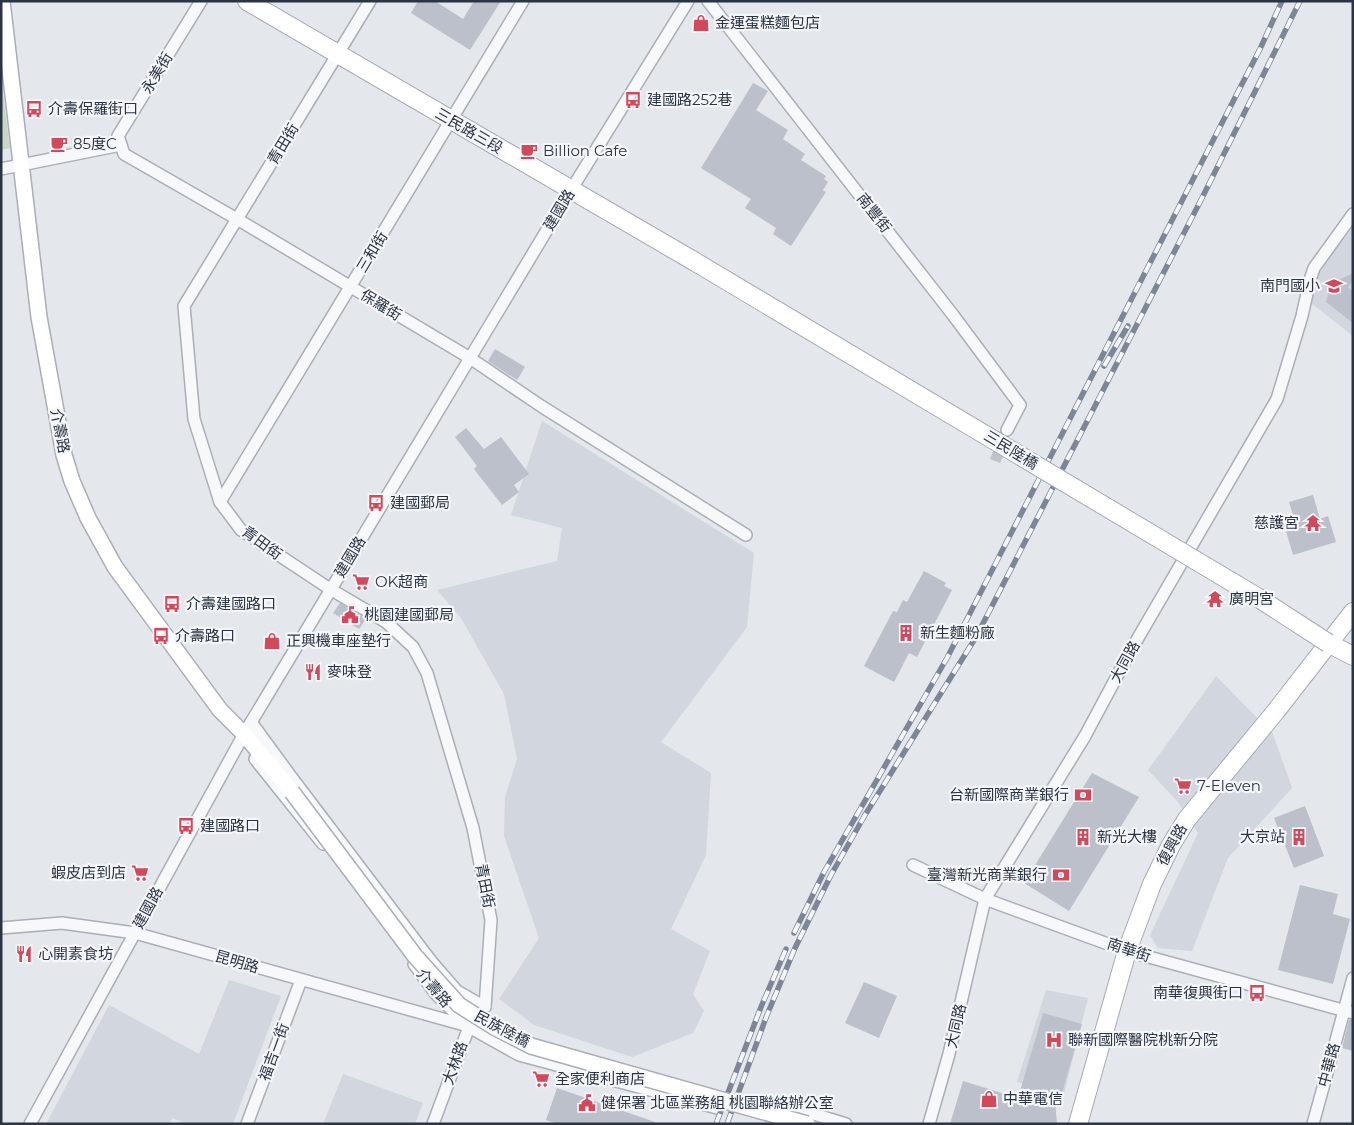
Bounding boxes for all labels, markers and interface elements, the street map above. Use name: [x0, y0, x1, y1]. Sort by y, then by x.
shop icon: 金運蛋糕麵包店: [691, 13, 711, 33]
place label: 金運蛋糕麵包店: [715, 13, 820, 32]
street label: 永美街: [137, 49, 176, 97]
bus stop icon: 建國路252巷: [623, 90, 643, 110]
place label: 建國路252巷: [647, 90, 732, 109]
bus stop icon: 介壽保羅街口: [24, 99, 44, 119]
place label: 介壽保羅街口: [48, 99, 138, 118]
street label: 三民路三段: [432, 104, 506, 158]
street label: 青田街: [263, 120, 302, 168]
cafe icon: 85度C: [49, 134, 69, 154]
place label: 85度C: [73, 134, 117, 153]
cafe icon: Billion Cafe: [519, 141, 539, 161]
place label: Billion Cafe: [543, 141, 627, 160]
street label: 建國路: [539, 186, 578, 234]
street label: 南豐街: [853, 189, 896, 236]
street label: 三和街: [352, 228, 391, 276]
place label: 南門國小: [1260, 276, 1320, 295]
school or university icon: 南門國小: [1324, 276, 1344, 296]
street label: 保羅街: [357, 285, 405, 324]
street label: 介壽路: [47, 407, 74, 455]
street label: 三民陸橋: [981, 426, 1042, 473]
bus stop icon: 建國郵局: [366, 493, 386, 513]
place label: 建國郵局: [390, 493, 450, 512]
place label: 慈護宮: [1254, 513, 1299, 532]
temple icon: 慈護宮: [1303, 513, 1323, 533]
street label: 青田街: [239, 522, 286, 564]
street label: 建國路: [330, 533, 369, 581]
supermarket icon: OK超商: [351, 572, 371, 592]
place label: OK超商: [375, 572, 428, 591]
temple icon: 廣明宮: [1205, 589, 1225, 609]
place label: 廣明宮: [1229, 589, 1274, 608]
bus stop icon: 介壽建國路口: [162, 594, 182, 614]
place label: 介壽建國路口: [186, 594, 276, 613]
public building icon: 桃園建國郵局: [340, 605, 360, 625]
place label: 桃園建國郵局: [364, 605, 454, 624]
building icon: 新生麵粉廠: [896, 623, 916, 643]
place label: 新生麵粉廠: [920, 623, 995, 642]
bus stop icon: 介壽路口: [151, 626, 171, 646]
place label: 介壽路口: [175, 626, 235, 645]
shop icon: 正興機車座墊行: [262, 631, 282, 651]
place label: 正興機車座墊行: [286, 631, 391, 650]
street label: 大同路: [1105, 637, 1144, 686]
restaurant icon: 麥味登: [303, 662, 323, 682]
place label: 麥味登: [327, 662, 372, 681]
supermarket icon: 7-Eleven: [1173, 776, 1193, 796]
place label: 7-Eleven: [1197, 776, 1261, 795]
place label: 台新國際商業銀行: [949, 785, 1069, 804]
bank icon: 台新國際商業銀行: [1073, 785, 1093, 805]
bus stop icon: 建國路口: [176, 816, 196, 836]
place label: 建國路口: [200, 816, 260, 835]
street label: 復興路: [1152, 820, 1191, 869]
building icon: 新光大樓: [1073, 827, 1093, 847]
place label: 新光大樓: [1097, 827, 1157, 846]
place label: 大京站: [1240, 827, 1285, 846]
building icon: 大京站: [1289, 827, 1309, 847]
street label: 青田街: [472, 862, 499, 910]
place label: 蝦皮店到店: [51, 863, 126, 882]
supermarket icon: 蝦皮店到店: [130, 863, 150, 883]
place label: 臺灣新光商業銀行: [927, 865, 1047, 884]
bank icon: 臺灣新光商業銀行: [1051, 865, 1071, 885]
street label: 建國路: [128, 883, 167, 932]
street label: 南華街: [1105, 934, 1153, 966]
restaurant icon: 心開素食坊: [14, 944, 34, 964]
place label: 心開素食坊: [38, 944, 113, 963]
street label: 昆明路: [213, 946, 261, 977]
street label: 介壽路: [413, 964, 456, 1011]
place label: 南華復興街口: [1153, 983, 1243, 1002]
bus stop icon: 南華復興街口: [1247, 983, 1267, 1003]
street label: 大同路: [941, 1002, 970, 1050]
street label: 民族陸橋: [471, 1006, 533, 1051]
street label: 福吉一街: [254, 1020, 293, 1083]
hospital icon: 聯新國際醫院桃新分院: [1044, 1030, 1064, 1050]
place label: 聯新國際醫院桃新分院: [1068, 1030, 1218, 1049]
street label: 大林路: [438, 1038, 471, 1087]
street label: 中華路: [1314, 1041, 1344, 1089]
supermarket icon: 全家便利商店: [531, 1069, 551, 1089]
place label: 全家便利商店: [555, 1069, 645, 1088]
shop icon: 中華電信: [979, 1089, 999, 1109]
place label: 中華電信: [1003, 1089, 1063, 1108]
public building icon: 健保署 北區業務組 桃園聯絡辦公室: [577, 1093, 597, 1113]
place label: 健保署 北區業務組 桃園聯絡辦公室: [601, 1093, 834, 1112]

